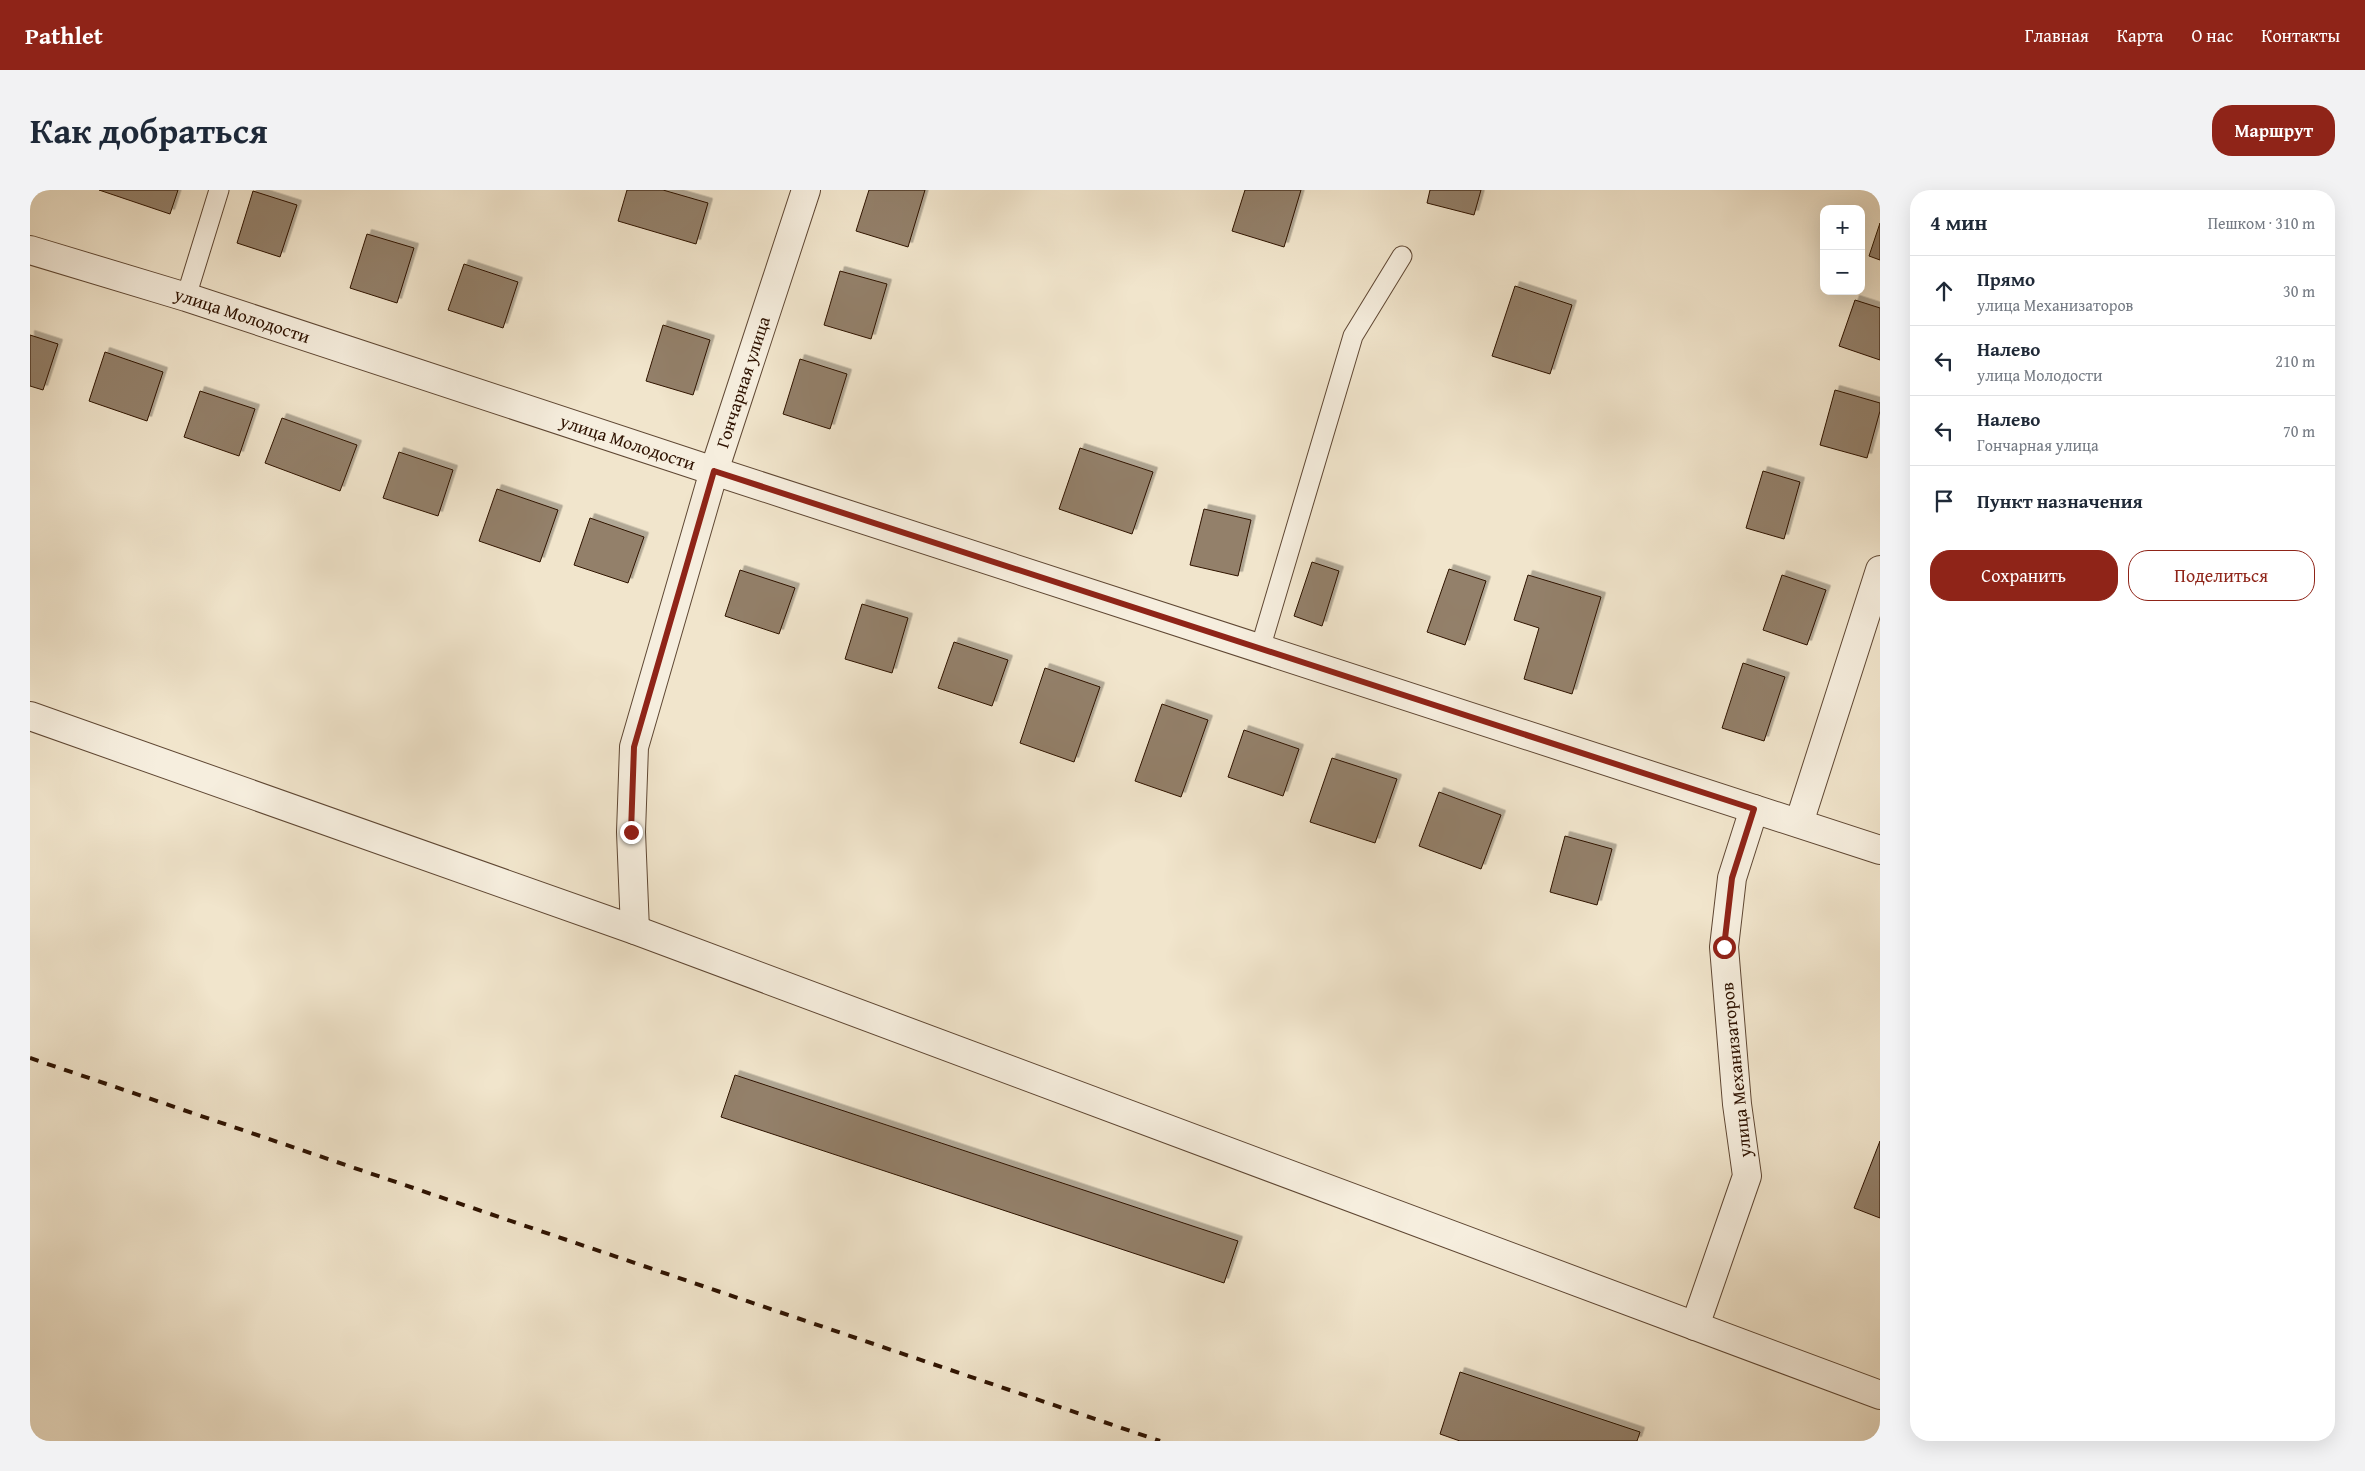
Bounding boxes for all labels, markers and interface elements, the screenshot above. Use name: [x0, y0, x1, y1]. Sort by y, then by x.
text: Pathlet: [25, 18, 103, 53]
text: Главная: [2025, 22, 2089, 49]
text: Карта: [2117, 22, 2163, 49]
text: О нас: [2191, 22, 2233, 49]
text: Контакты: [2261, 22, 2340, 49]
text: Как добраться: [30, 105, 268, 156]
button: Маршрут: [2212, 105, 2335, 156]
map controls: [1820, 205, 1865, 295]
button: +: [1820, 205, 1865, 250]
text: 4 мин: [1930, 207, 1987, 238]
text: Пешком · 310 m: [2208, 211, 2315, 235]
button: −: [1820, 250, 1865, 295]
text: Прямо: [1977, 265, 2035, 293]
icon: ahead: [1930, 277, 1958, 305]
text: 30 m: [2283, 279, 2315, 303]
street label: улица Молодости: [170, 280, 314, 350]
text: улица Механизаторов: [1977, 293, 2133, 317]
street label: Гончарная улица: [708, 312, 777, 451]
text: Налево: [1977, 335, 2040, 363]
icon: left: [1930, 347, 1958, 375]
text: 210 m: [2275, 349, 2315, 373]
text: улица Молодости: [1977, 363, 2103, 387]
text: Налево: [1977, 405, 2040, 433]
street label: улица Молодости: [556, 407, 700, 477]
icon: left: [1930, 417, 1958, 445]
text: 70 m: [2283, 419, 2315, 443]
text: Гончарная улица: [1977, 433, 2099, 457]
icon: arrive: [1930, 487, 1958, 515]
text: Пункт назначения: [1977, 487, 2143, 515]
button: Сохранить: [1930, 550, 2118, 601]
button: Поделиться: [2128, 550, 2315, 601]
route end: [620, 821, 643, 844]
route start: [1713, 936, 1736, 959]
street label: улица Механизаторов: [1713, 981, 1758, 1160]

